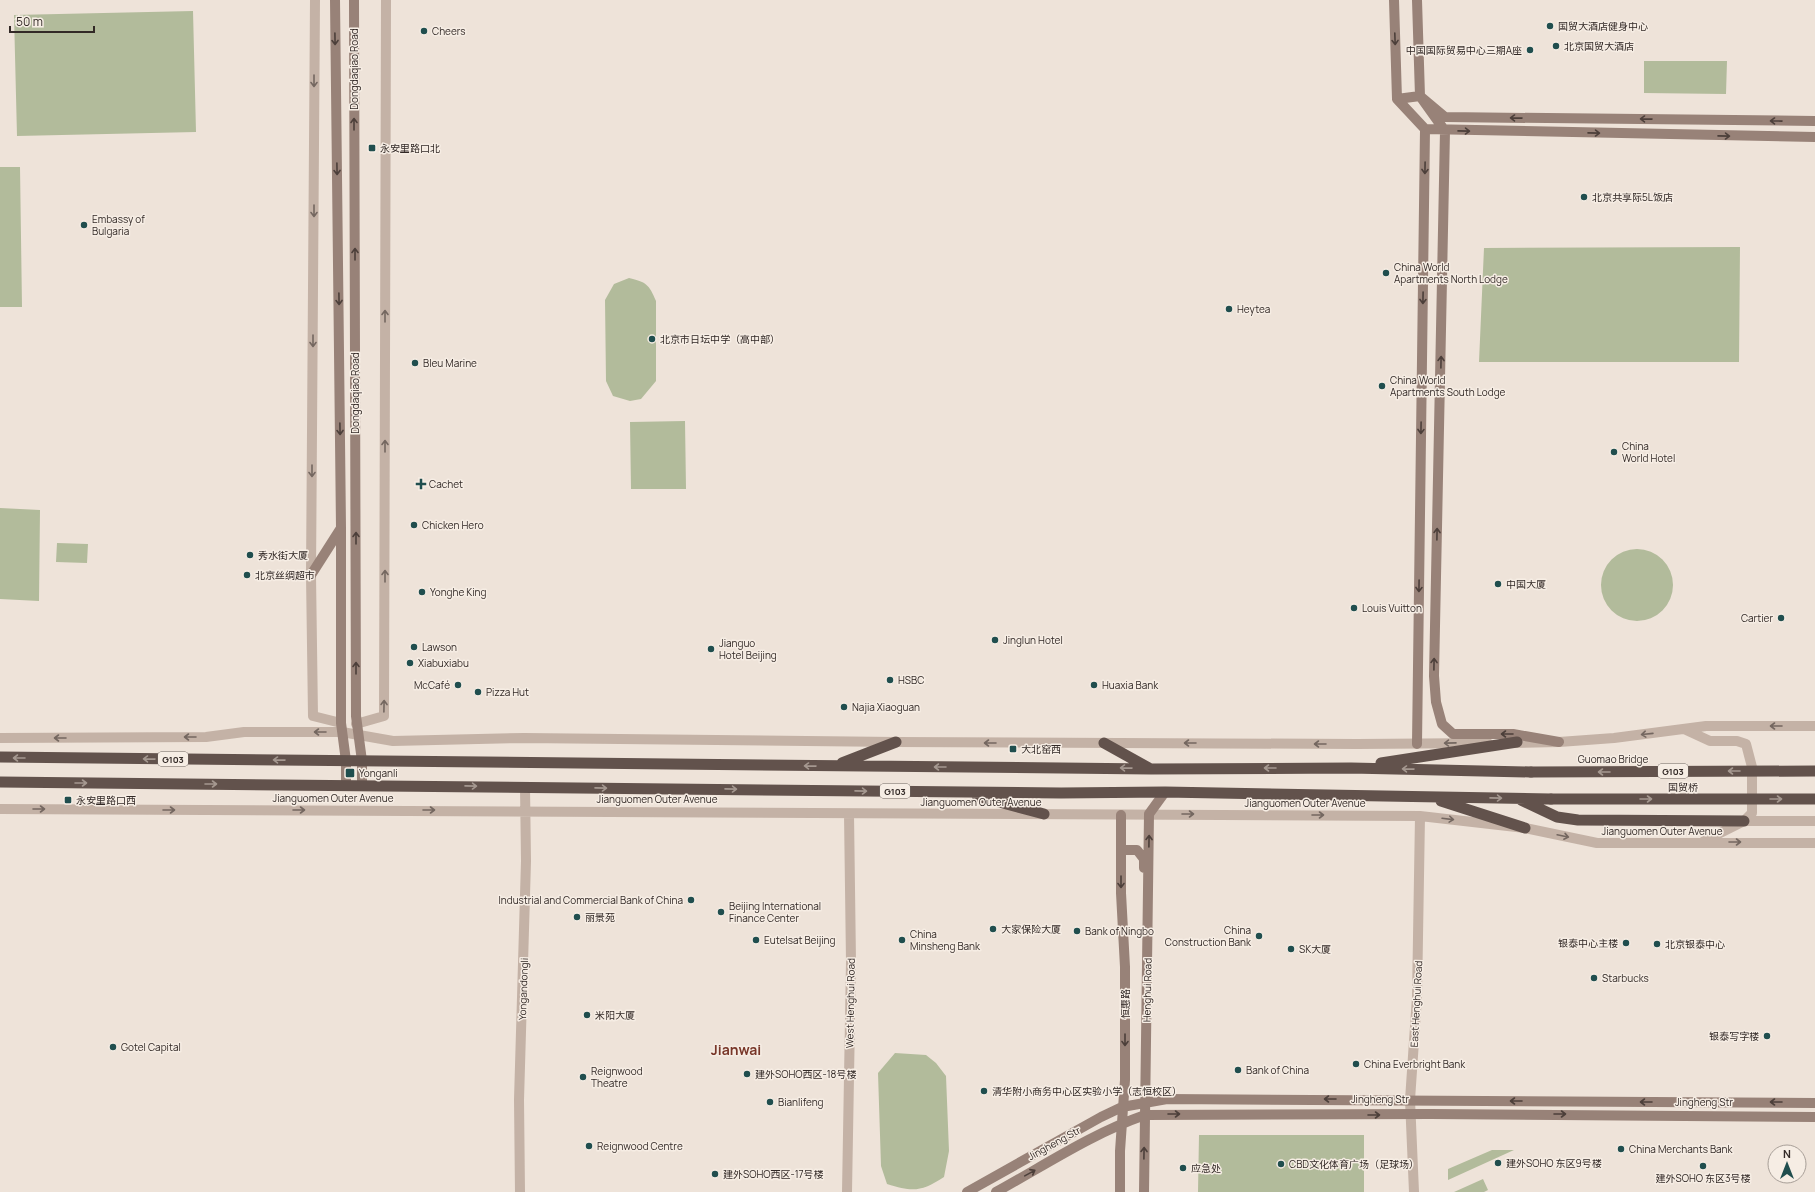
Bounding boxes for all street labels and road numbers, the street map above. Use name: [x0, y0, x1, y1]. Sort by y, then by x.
street label: Dongdaqiao Road: [347, 28, 361, 110]
street label: Dongdaqiao Road: [348, 352, 362, 434]
road number: G103: [158, 752, 188, 766]
street label: Guomao Bridge: [1578, 752, 1648, 766]
road number: G103: [1658, 764, 1688, 778]
street label: 国贸桥: [1668, 780, 1698, 794]
road number: G103: [880, 784, 910, 798]
street label: Jianguomen Outer Avenue: [273, 791, 394, 805]
street label: Jianguomen Outer Avenue: [597, 792, 718, 806]
street label: Jianguomen Outer Avenue: [921, 795, 1042, 809]
street label: Jianguomen Outer Avenue: [1245, 796, 1366, 810]
street label: Jianguomen Outer Avenue: [1602, 824, 1723, 838]
street label: Yongandongli: [515, 958, 531, 1020]
street label: West Henghui Road: [842, 958, 858, 1048]
street label: Henghui Road: [1139, 958, 1155, 1022]
street label: East Henghui Road: [1407, 960, 1425, 1048]
street label: 恒惠路: [1118, 989, 1132, 1019]
street label: Jingheng Str: [1351, 1092, 1409, 1106]
street label: Jingheng Str: [1675, 1095, 1733, 1109]
street label: Jingheng Str: [1025, 1123, 1083, 1163]

